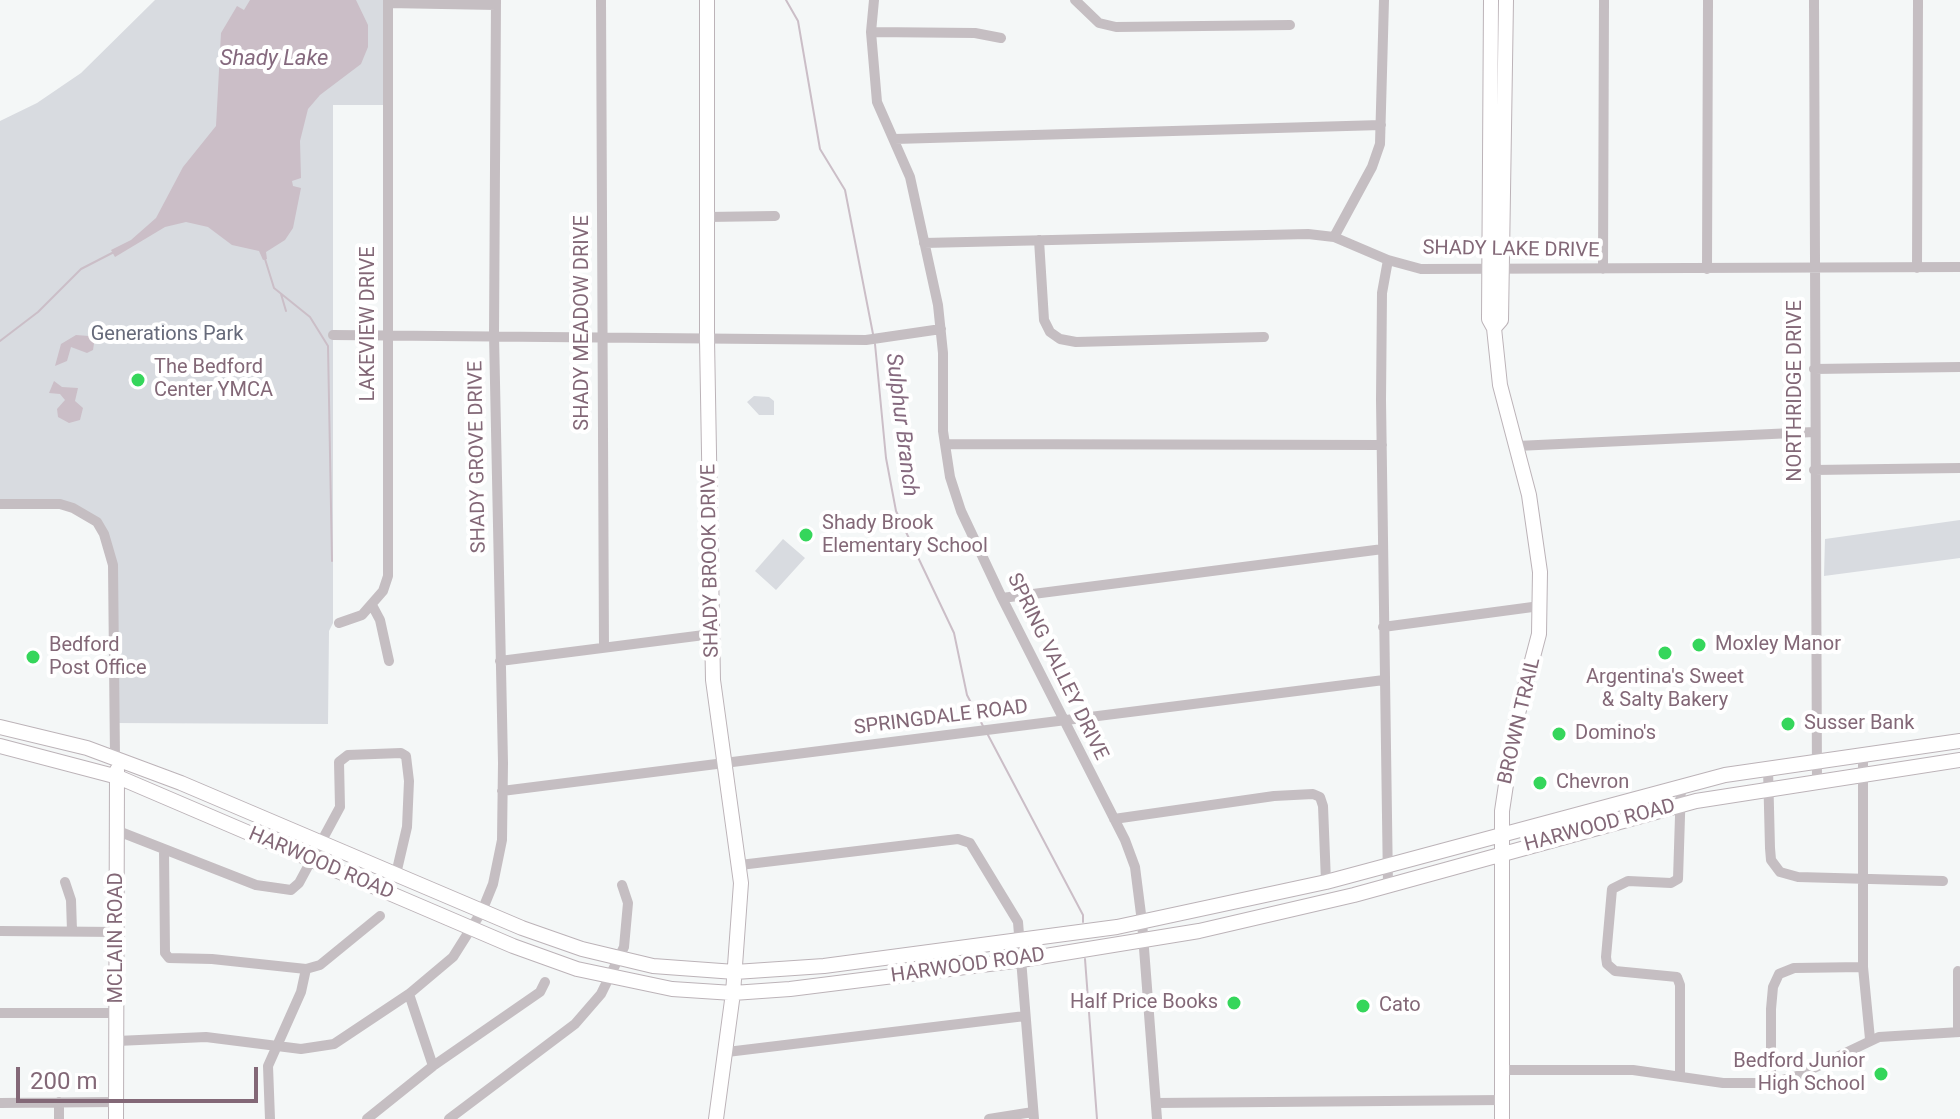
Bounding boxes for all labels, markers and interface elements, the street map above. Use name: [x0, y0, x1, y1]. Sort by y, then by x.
water label: Shady Lake: [220, 46, 328, 72]
street label: SHADY MEADOW DRIVE: [571, 215, 595, 431]
street label: SHADY LAKE DRIVE: [1422, 236, 1600, 264]
street label: LAKEVIEW DRIVE: [357, 246, 381, 402]
street label: NORTHRIDGE DRIVE: [1784, 300, 1808, 482]
park label: Generations Park: [91, 323, 243, 347]
water label: Sulphur Branch: [879, 352, 923, 498]
place label: The Bedford Center YMCA: [154, 356, 273, 403]
street label: SHADY GROVE DRIVE: [464, 361, 492, 553]
marker: The Bedford Center YMCA: [129, 371, 147, 389]
street label: SHADY BROOK DRIVE: [697, 464, 725, 658]
place label: Shady Brook Elementary School: [822, 512, 988, 559]
marker: Shady Brook Elementary School: [797, 526, 815, 544]
street label: SPRING VALLEY DRIVE: [1001, 570, 1113, 764]
place label: Moxley Manor: [1715, 633, 1841, 657]
place label: Bedford Post Office: [49, 634, 147, 681]
marker: Moxley Manor: [1690, 636, 1708, 654]
marker: Argentina's Sweet & Salty Bakery: [1656, 644, 1674, 662]
marker: Bedford Post Office: [24, 648, 42, 666]
street label: BROWN TRAIL: [1494, 655, 1546, 787]
place label: Argentina's Sweet & Salty Bakery: [1586, 666, 1744, 713]
street label: SPRINGDALE ROAD: [853, 695, 1029, 741]
place label: Susser Bank: [1804, 712, 1914, 736]
marker: Susser Bank: [1779, 715, 1797, 733]
place label: Domino's: [1575, 722, 1656, 746]
marker: Domino's: [1550, 725, 1568, 743]
place label: Chevron: [1556, 771, 1629, 795]
marker: Chevron: [1531, 774, 1549, 792]
street label: HARWOOD ROAD: [1522, 794, 1678, 858]
street label: HARWOOD ROAD: [245, 823, 397, 905]
street label: MCLAIN ROAD: [105, 872, 129, 1004]
street label: HARWOOD ROAD: [889, 943, 1047, 989]
place label: Half Price Books: [1070, 991, 1218, 1015]
marker: Half Price Books: [1225, 994, 1243, 1012]
place label: Cato: [1379, 994, 1421, 1018]
marker: Cato: [1354, 997, 1372, 1015]
place label: Bedford Junior High School: [1733, 1050, 1865, 1097]
scale bar: [20, 1051, 262, 1101]
marker: Bedford Junior High School: [1872, 1065, 1890, 1083]
text: 200 m: [30, 1067, 97, 1095]

